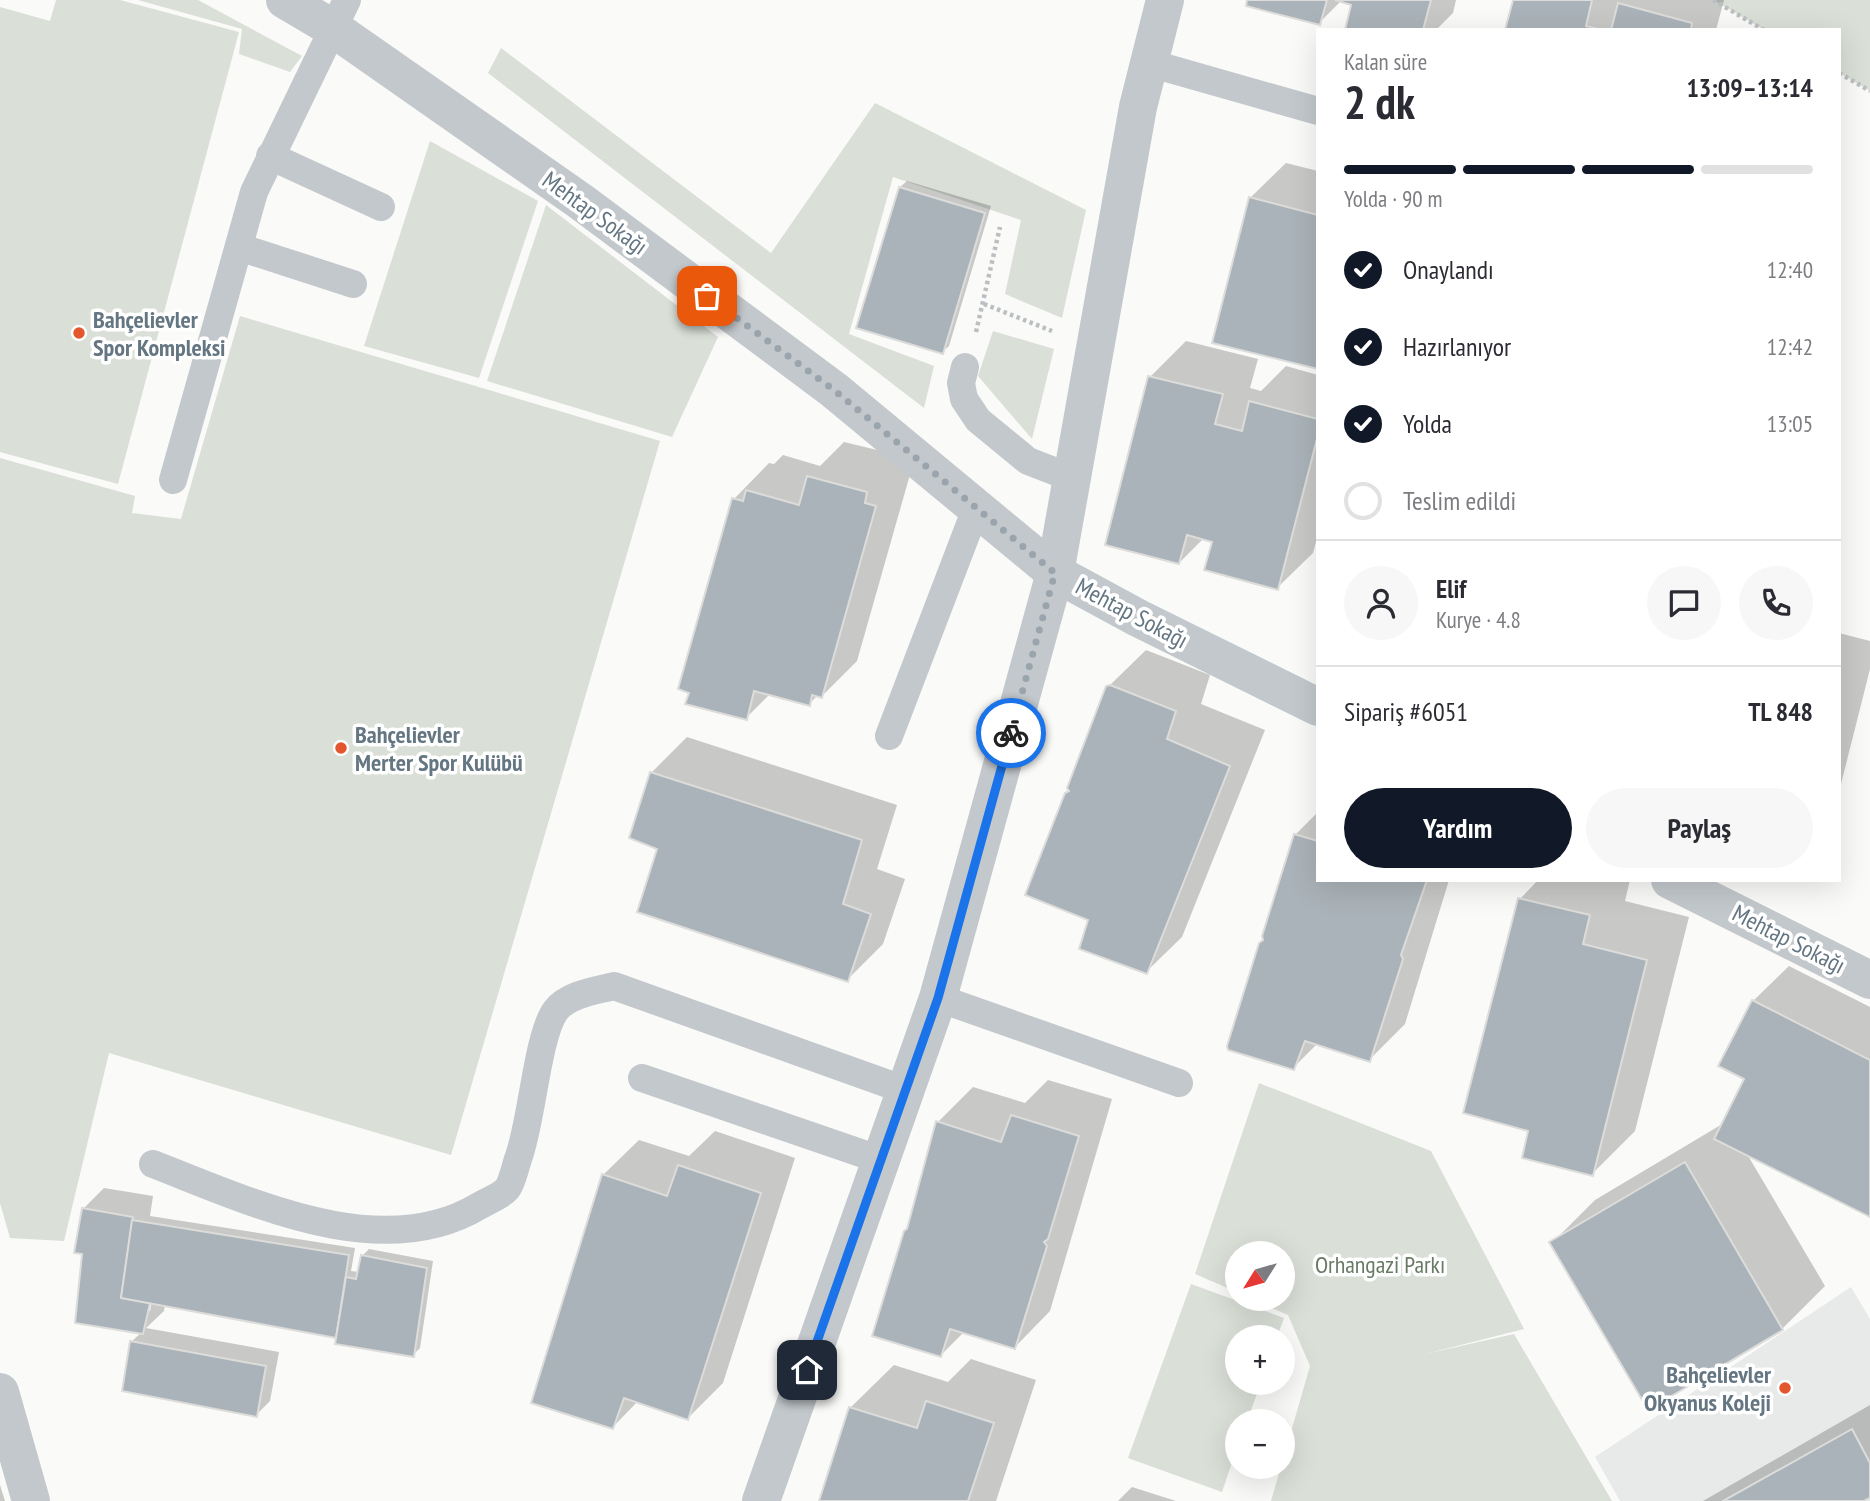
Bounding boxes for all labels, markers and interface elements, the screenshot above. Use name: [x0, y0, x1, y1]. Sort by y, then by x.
text: Kalan süre: [1344, 47, 1427, 76]
text: 13:09–13:14: [1686, 71, 1813, 104]
text: 2 dk: [1344, 72, 1415, 132]
street label: Mehtap Sokağı: [536, 164, 654, 262]
text: Yolda · 90 m: [1344, 184, 1442, 213]
icon: check: [1344, 251, 1382, 289]
text: Onaylandı: [1403, 253, 1494, 286]
text: 12:40: [1767, 255, 1813, 284]
pin: [677, 266, 737, 326]
icon: bag: [688, 277, 726, 315]
place label: Bahçelievler Spor Kompleksi: [93, 304, 226, 363]
marker: Bahçelievler Spor Kompleksi: [71, 325, 87, 341]
icon: check: [1344, 328, 1382, 366]
text: Hazırlanıyor: [1403, 330, 1511, 363]
text: 12:42: [1767, 332, 1813, 361]
icon: check: [1344, 405, 1382, 443]
text: Yolda: [1403, 407, 1452, 440]
text: 13:05: [1767, 409, 1813, 438]
text: Teslim edildi: [1403, 484, 1516, 517]
button: person: [1344, 566, 1418, 640]
button: chat: [1647, 566, 1721, 640]
button: phone: [1739, 566, 1813, 640]
street label: Mehtap Sokağı: [1071, 571, 1193, 655]
text: Elif: [1436, 572, 1466, 605]
text: Kurye · 4.8: [1436, 605, 1521, 634]
text: Sipariş #6051: [1344, 695, 1468, 728]
text: TL 848: [1748, 695, 1813, 728]
courier: [976, 698, 1046, 768]
icon: bike: [992, 714, 1030, 752]
place label: Bahçelievler Merter Spor Kulübü: [355, 719, 523, 778]
marker: Bahçelievler Merter Spor Kulübü: [333, 740, 349, 756]
button: Yardım: [1344, 788, 1572, 868]
button: Paylaş: [1586, 788, 1813, 868]
street label: Mehtap Sokağı: [1727, 897, 1851, 981]
north arrow: [1225, 1241, 1295, 1311]
map controls: [1225, 1241, 1295, 1479]
park label: Orhangazi Parkı: [1315, 1249, 1445, 1280]
button: +: [1225, 1325, 1295, 1395]
pin: [777, 1340, 837, 1400]
icon: home: [788, 1351, 826, 1389]
place label: Bahçelievler Okyanus Koleji: [1644, 1359, 1772, 1418]
marker: Bahçelievler Okyanus Koleji: [1777, 1380, 1793, 1396]
button: −: [1225, 1409, 1295, 1479]

